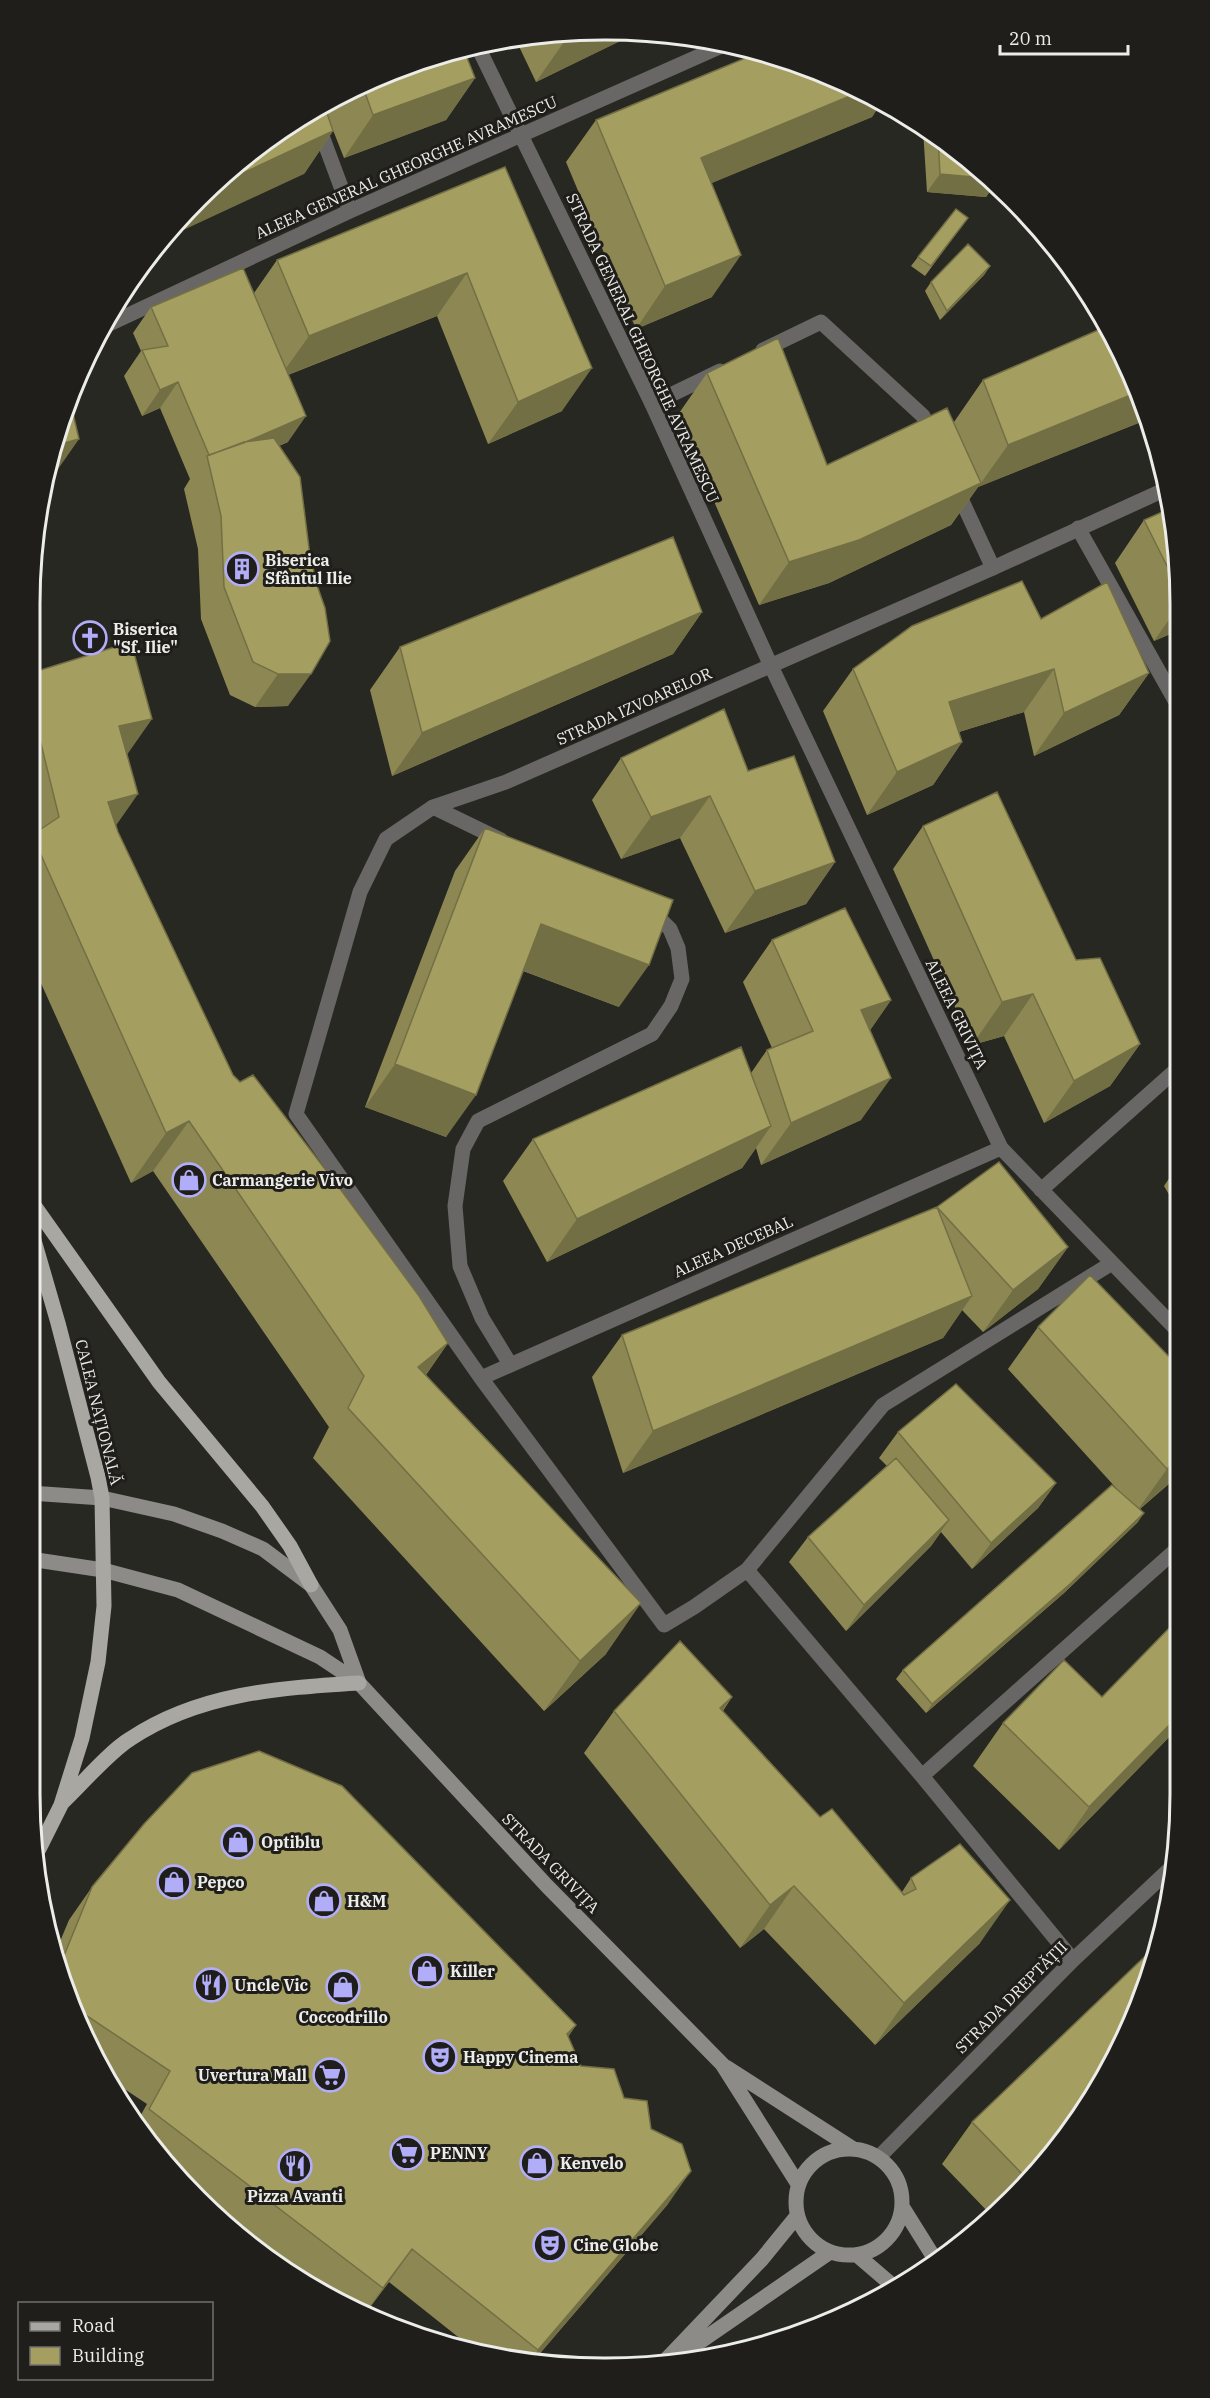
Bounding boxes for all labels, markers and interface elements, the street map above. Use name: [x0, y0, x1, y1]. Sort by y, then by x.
scale bar: [1000, 18, 1128, 56]
text: 20 m: [1009, 27, 1052, 50]
street label: ALEEA GENERAL GHEORGHE AVRAMESCU: [252, 91, 560, 243]
street label: STRADA GENERAL GHEORGHE AVRAMESCU: [562, 190, 724, 506]
place label: Biserica Sfântul Ilie: [265, 550, 352, 588]
building icon: Biserica Sfântul Ilie: [224, 551, 260, 587]
place label: Biserica "Sf. Ilie": [113, 619, 178, 657]
church icon: Biserica "Sf. Ilie": [72, 620, 108, 656]
street label: STRADA IZVOARELOR: [553, 663, 715, 749]
street label: ALEEA GRIVIȚA: [922, 956, 992, 1072]
shop icon: Carmangerie Vivo: [171, 1162, 207, 1198]
place label: Carmangerie Vivo: [212, 1170, 353, 1190]
street label: ALEEA DECEBAL: [670, 1211, 796, 1281]
street label: CALEA NAȚIONALĂ: [71, 1337, 127, 1487]
street label: STRADA GRIVIȚA: [498, 1809, 604, 1917]
shop icon: Optiblu: [220, 1824, 256, 1860]
place label: Optiblu: [261, 1832, 320, 1852]
shop icon: Pepco: [156, 1864, 192, 1900]
place label: Pepco: [197, 1872, 245, 1892]
shop icon: H&M: [306, 1883, 342, 1919]
place label: H&M: [347, 1891, 386, 1911]
street label: STRADA DREPTĂȚII: [951, 1937, 1071, 2057]
shop icon: Killer: [409, 1953, 445, 1989]
place label: Killer: [450, 1961, 495, 1981]
restaurant icon: Uncle Vic: [193, 1967, 229, 2003]
shop icon: Coccodrillo: [325, 1969, 361, 2005]
place label: Uncle Vic: [234, 1975, 309, 1995]
place label: Coccodrillo: [298, 2007, 388, 2027]
theatre icon: Happy Cinema: [422, 2039, 458, 2075]
place label: Happy Cinema: [463, 2047, 578, 2067]
supermarket icon: Uvertura Mall: [312, 2057, 348, 2093]
place label: Uvertura Mall: [198, 2065, 307, 2085]
supermarket icon: PENNY: [389, 2135, 425, 2171]
place label: PENNY: [430, 2143, 488, 2163]
shop icon: Kenvelo: [519, 2145, 555, 2181]
restaurant icon: Pizza Avanti: [277, 2148, 313, 2184]
place label: Kenvelo: [560, 2153, 624, 2173]
place label: Pizza Avanti: [247, 2186, 343, 2206]
theatre icon: Cine Globe: [532, 2227, 568, 2263]
place label: Cine Globe: [573, 2235, 658, 2255]
legend: [18, 2302, 213, 2380]
text: Road: [72, 2314, 115, 2337]
text: Building: [72, 2344, 144, 2367]

